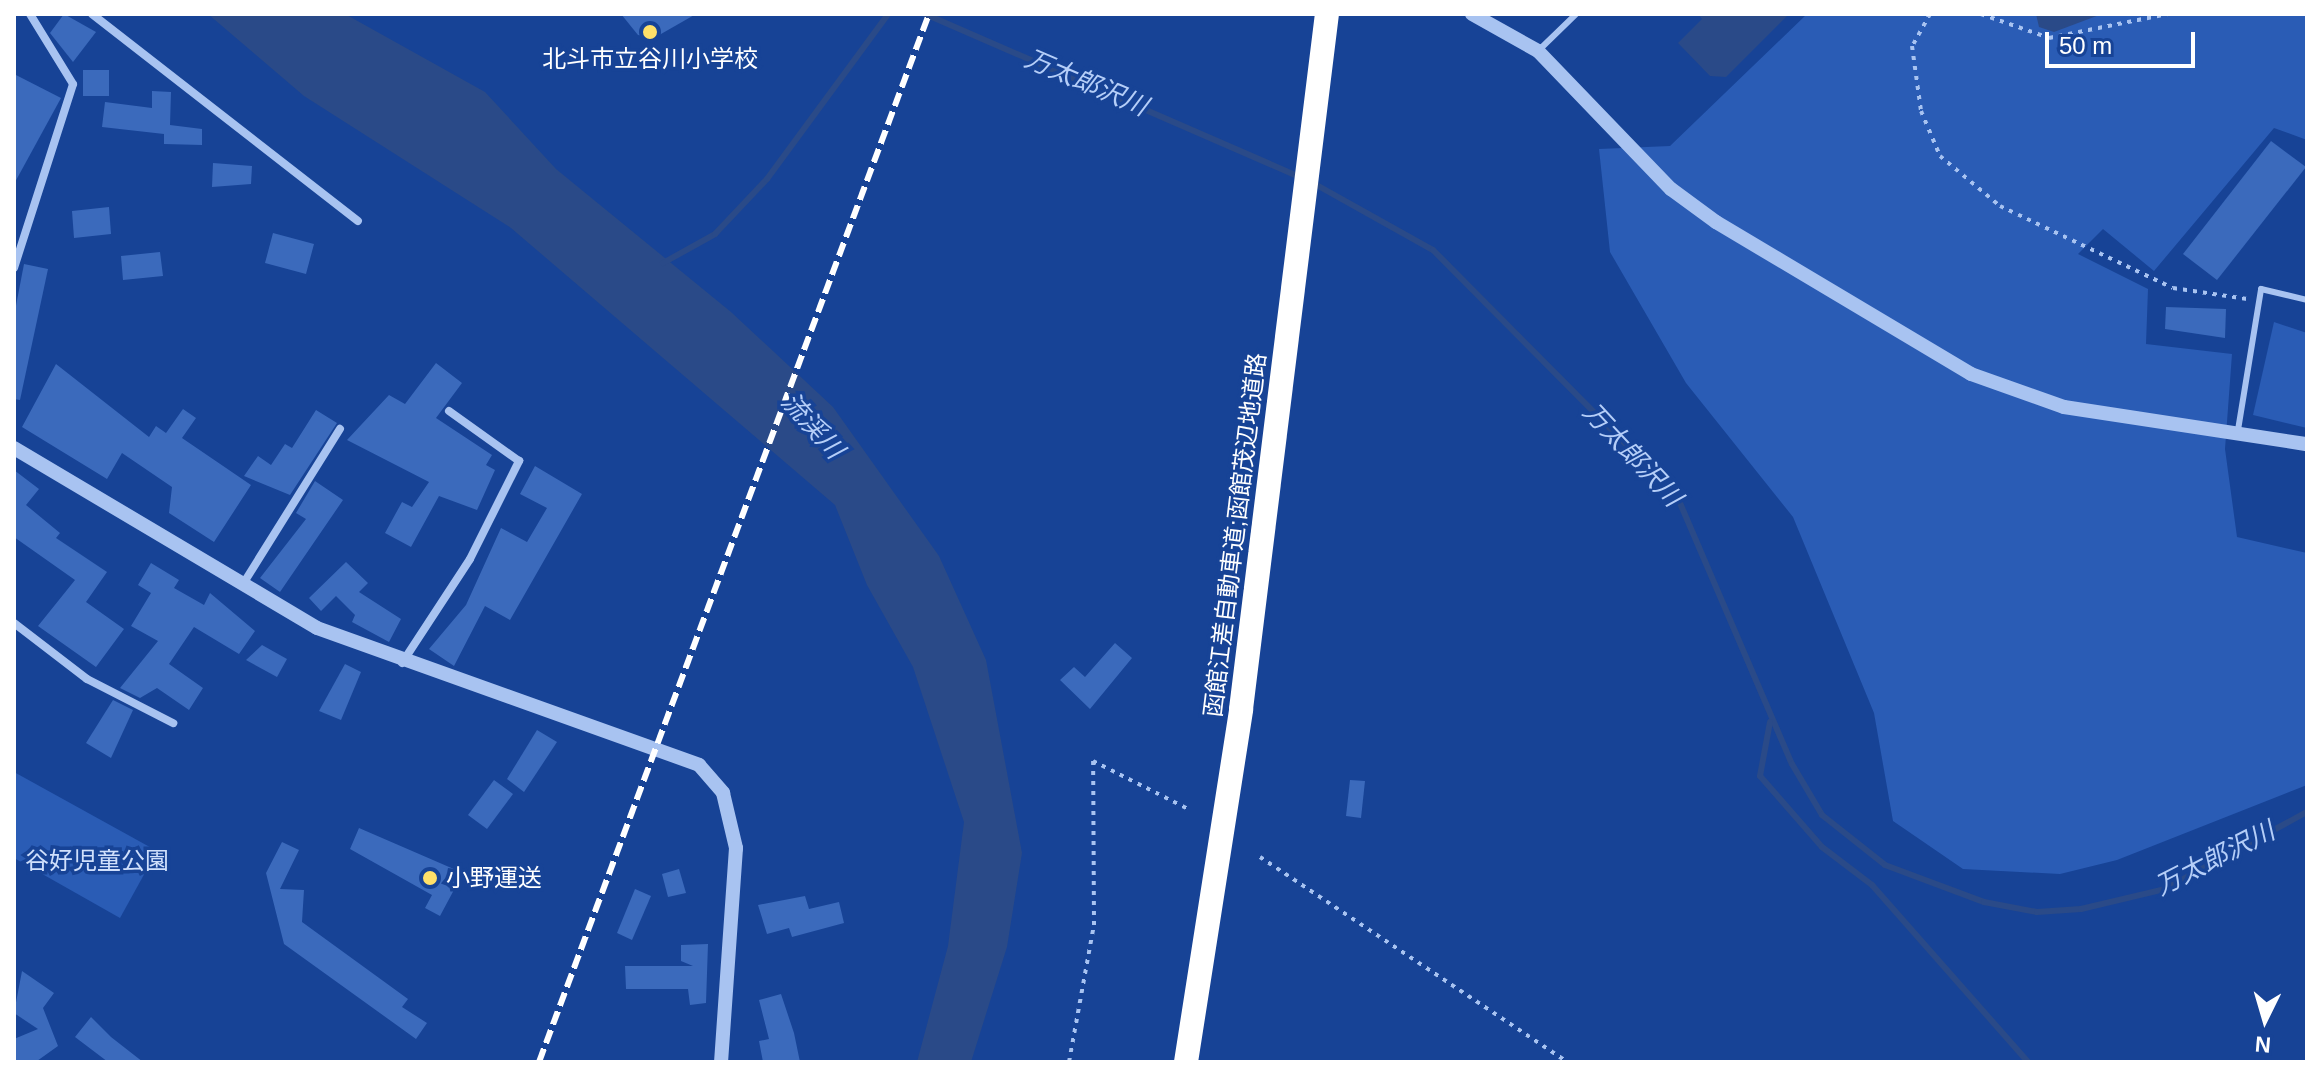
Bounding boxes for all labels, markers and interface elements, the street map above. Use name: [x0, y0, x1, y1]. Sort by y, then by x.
scale bar: [2049, 16, 2199, 66]
marker: 北斗市立谷川小学校: [641, 23, 659, 41]
text: 50 m: [2059, 32, 2112, 59]
water label: 万太郎沢川: [1020, 43, 1152, 123]
place label: 北斗市立谷川小学校: [542, 45, 758, 73]
street label: 函館江差自動車道;函館茂辺地道路: [1198, 351, 1272, 719]
water label: 流渓川: [774, 387, 850, 465]
water label: 万太郎沢川: [1576, 397, 1688, 513]
water label: 万太郎沢川: [2150, 816, 2280, 902]
park label: 谷好児童公園: [25, 847, 169, 875]
place label: 小野運送: [446, 864, 542, 892]
marker: 小野運送: [421, 869, 439, 887]
north arrow: [2225, 980, 2305, 1060]
text: N: [2254, 1031, 2272, 1058]

